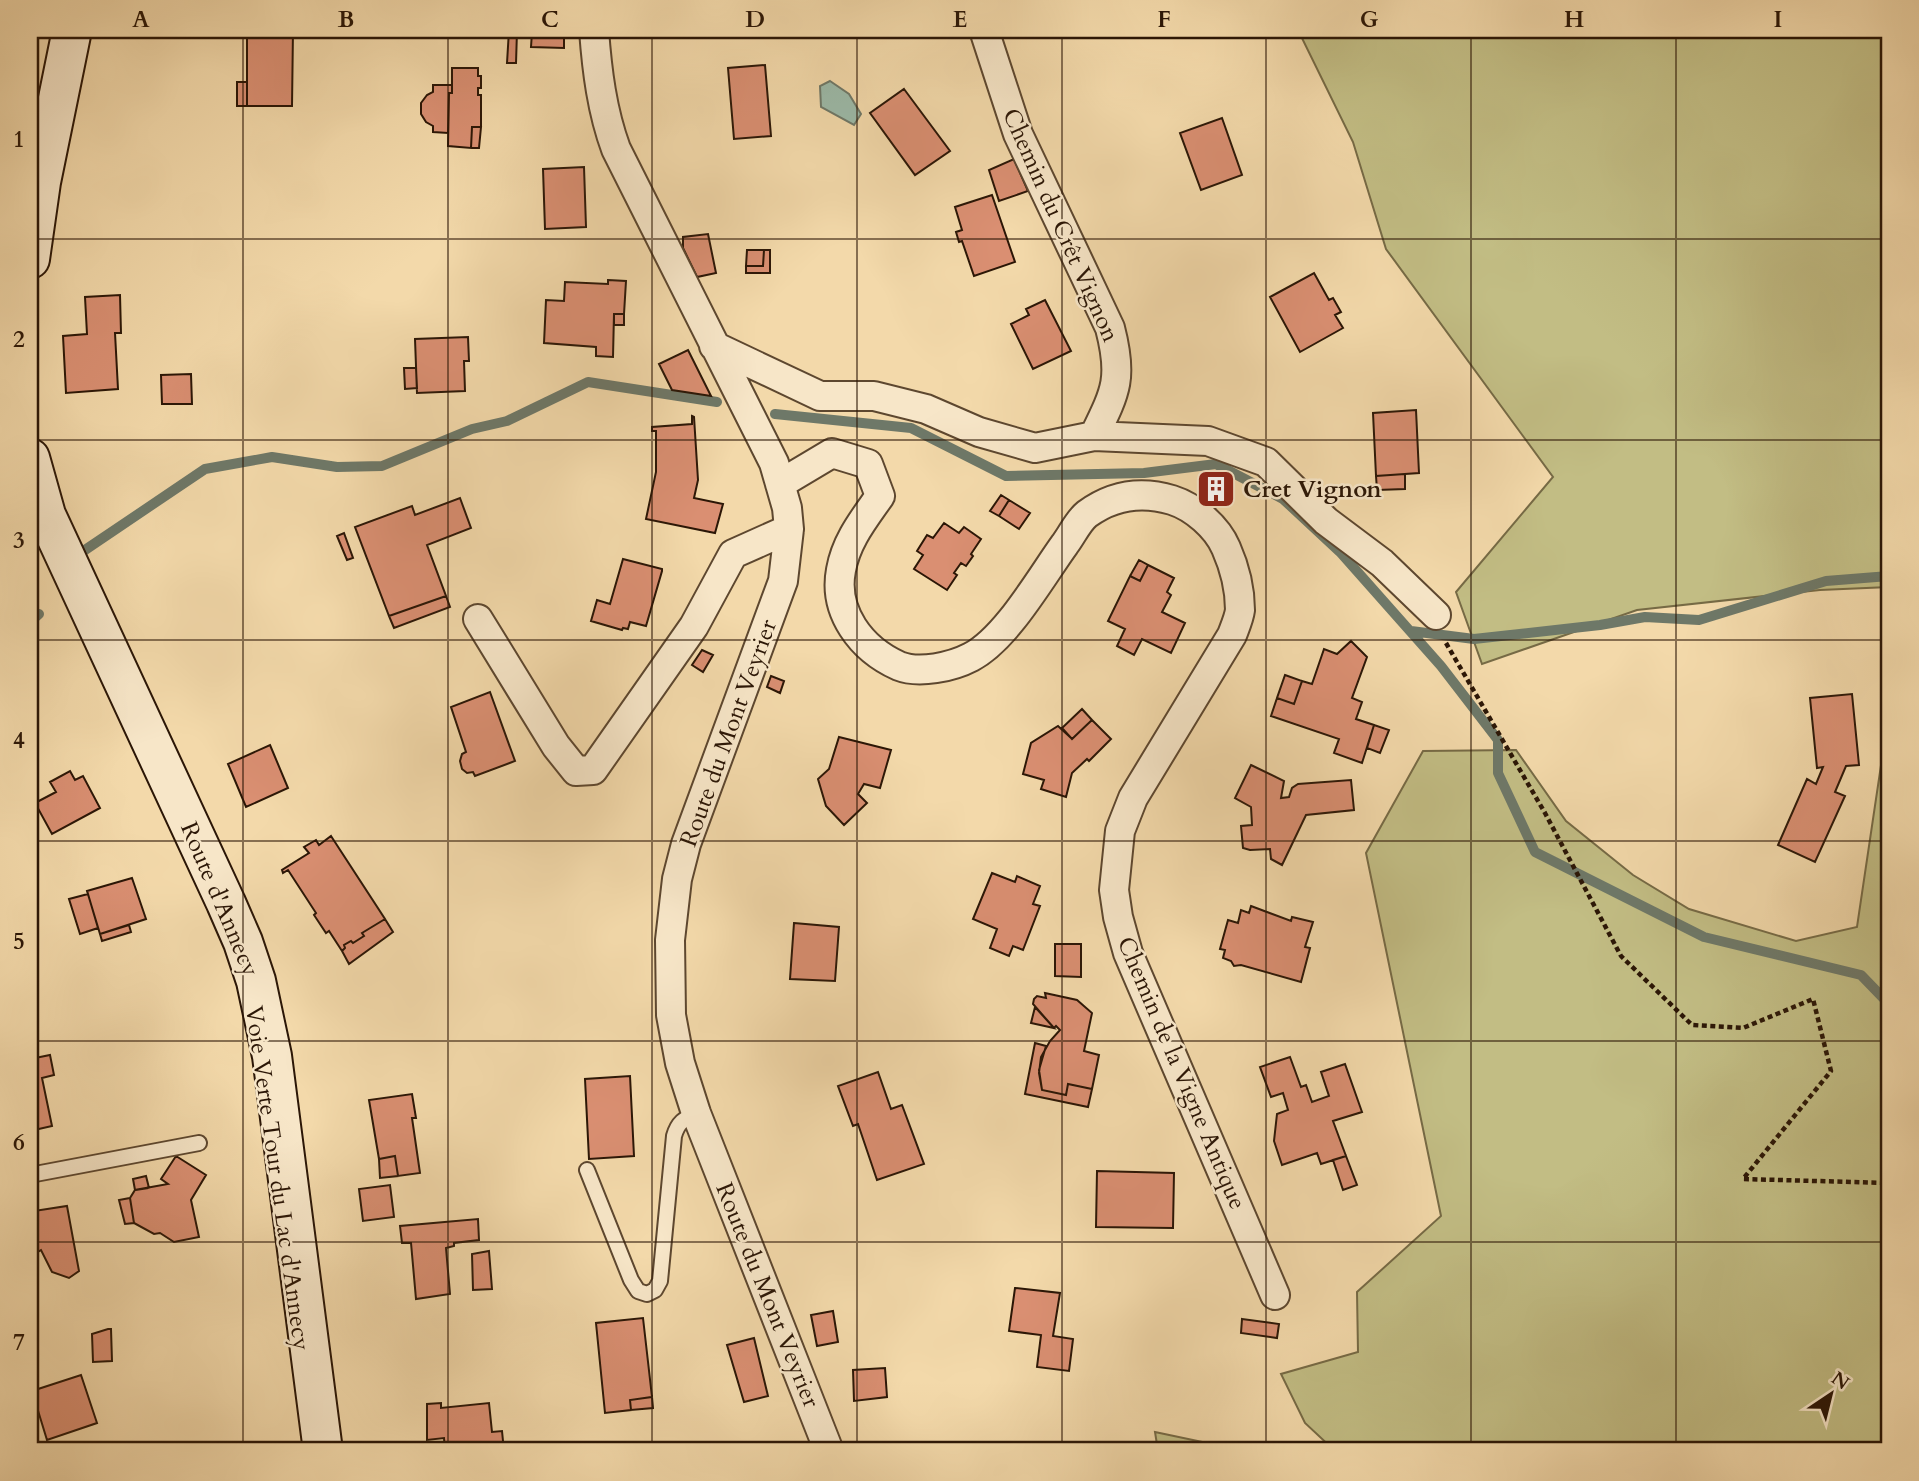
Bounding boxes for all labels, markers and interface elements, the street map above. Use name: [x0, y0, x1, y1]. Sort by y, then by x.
text: A: [132, 4, 150, 35]
text: B: [338, 4, 354, 35]
text: C: [541, 4, 559, 35]
text: D: [745, 4, 765, 35]
text: E: [953, 4, 967, 35]
text: F: [1157, 4, 1171, 35]
text: G: [1360, 4, 1379, 35]
text: H: [1564, 4, 1584, 35]
text: I: [1774, 4, 1782, 35]
street label: Chemin du Crêt Vignon: [994, 103, 1127, 347]
text: 1: [13, 124, 25, 155]
text: 2: [13, 324, 25, 355]
building icon: Cret Vignon: [1195, 468, 1237, 510]
place label: Cret Vignon: [1243, 473, 1382, 506]
text: 3: [13, 525, 25, 556]
street label: Route du Mont Veyrier: [672, 615, 785, 851]
text: 4: [13, 725, 25, 756]
street label: Route d'Annecy: [172, 817, 267, 982]
text: 5: [13, 926, 25, 957]
street label: Chemin de la Vigne Antique: [1109, 932, 1254, 1215]
street label: Voie Verte Tour du Lac d'Annecy: [237, 1004, 318, 1353]
text: 6: [13, 1127, 25, 1158]
street label: Route du Mont Veyrier: [707, 1178, 828, 1413]
text: 7: [13, 1327, 25, 1358]
north arrow: [1797, 1358, 1867, 1428]
text: N: [1826, 1366, 1855, 1397]

